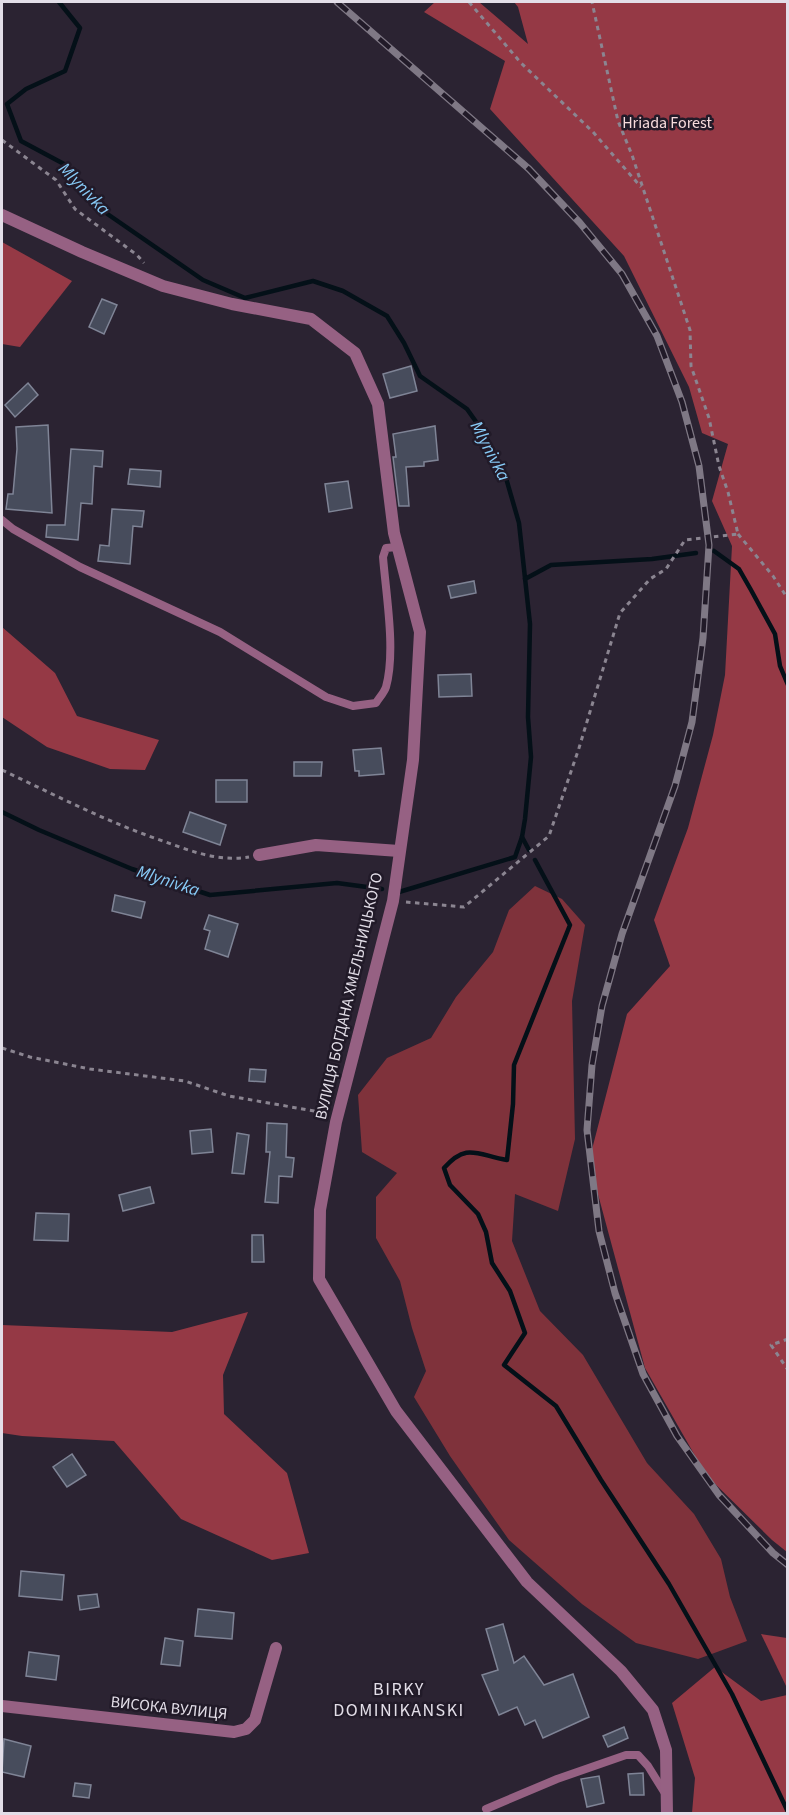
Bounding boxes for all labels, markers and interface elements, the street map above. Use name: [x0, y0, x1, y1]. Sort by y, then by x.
park label: Hriada Forest: [622, 112, 712, 134]
water label: Mlynivka: [52, 157, 116, 221]
water label: Mlynivka: [464, 416, 516, 486]
water label: Mlynivka: [133, 859, 203, 903]
street label: ВУЛИЦЯ БОГДАНА ХМЕЛЬНИЦЬКОГО: [310, 870, 388, 1122]
district label: BIRKY DOMINIKANSKI: [333, 1677, 465, 1723]
street label: ВИСОКА ВУЛИЦЯ: [110, 1691, 228, 1725]

